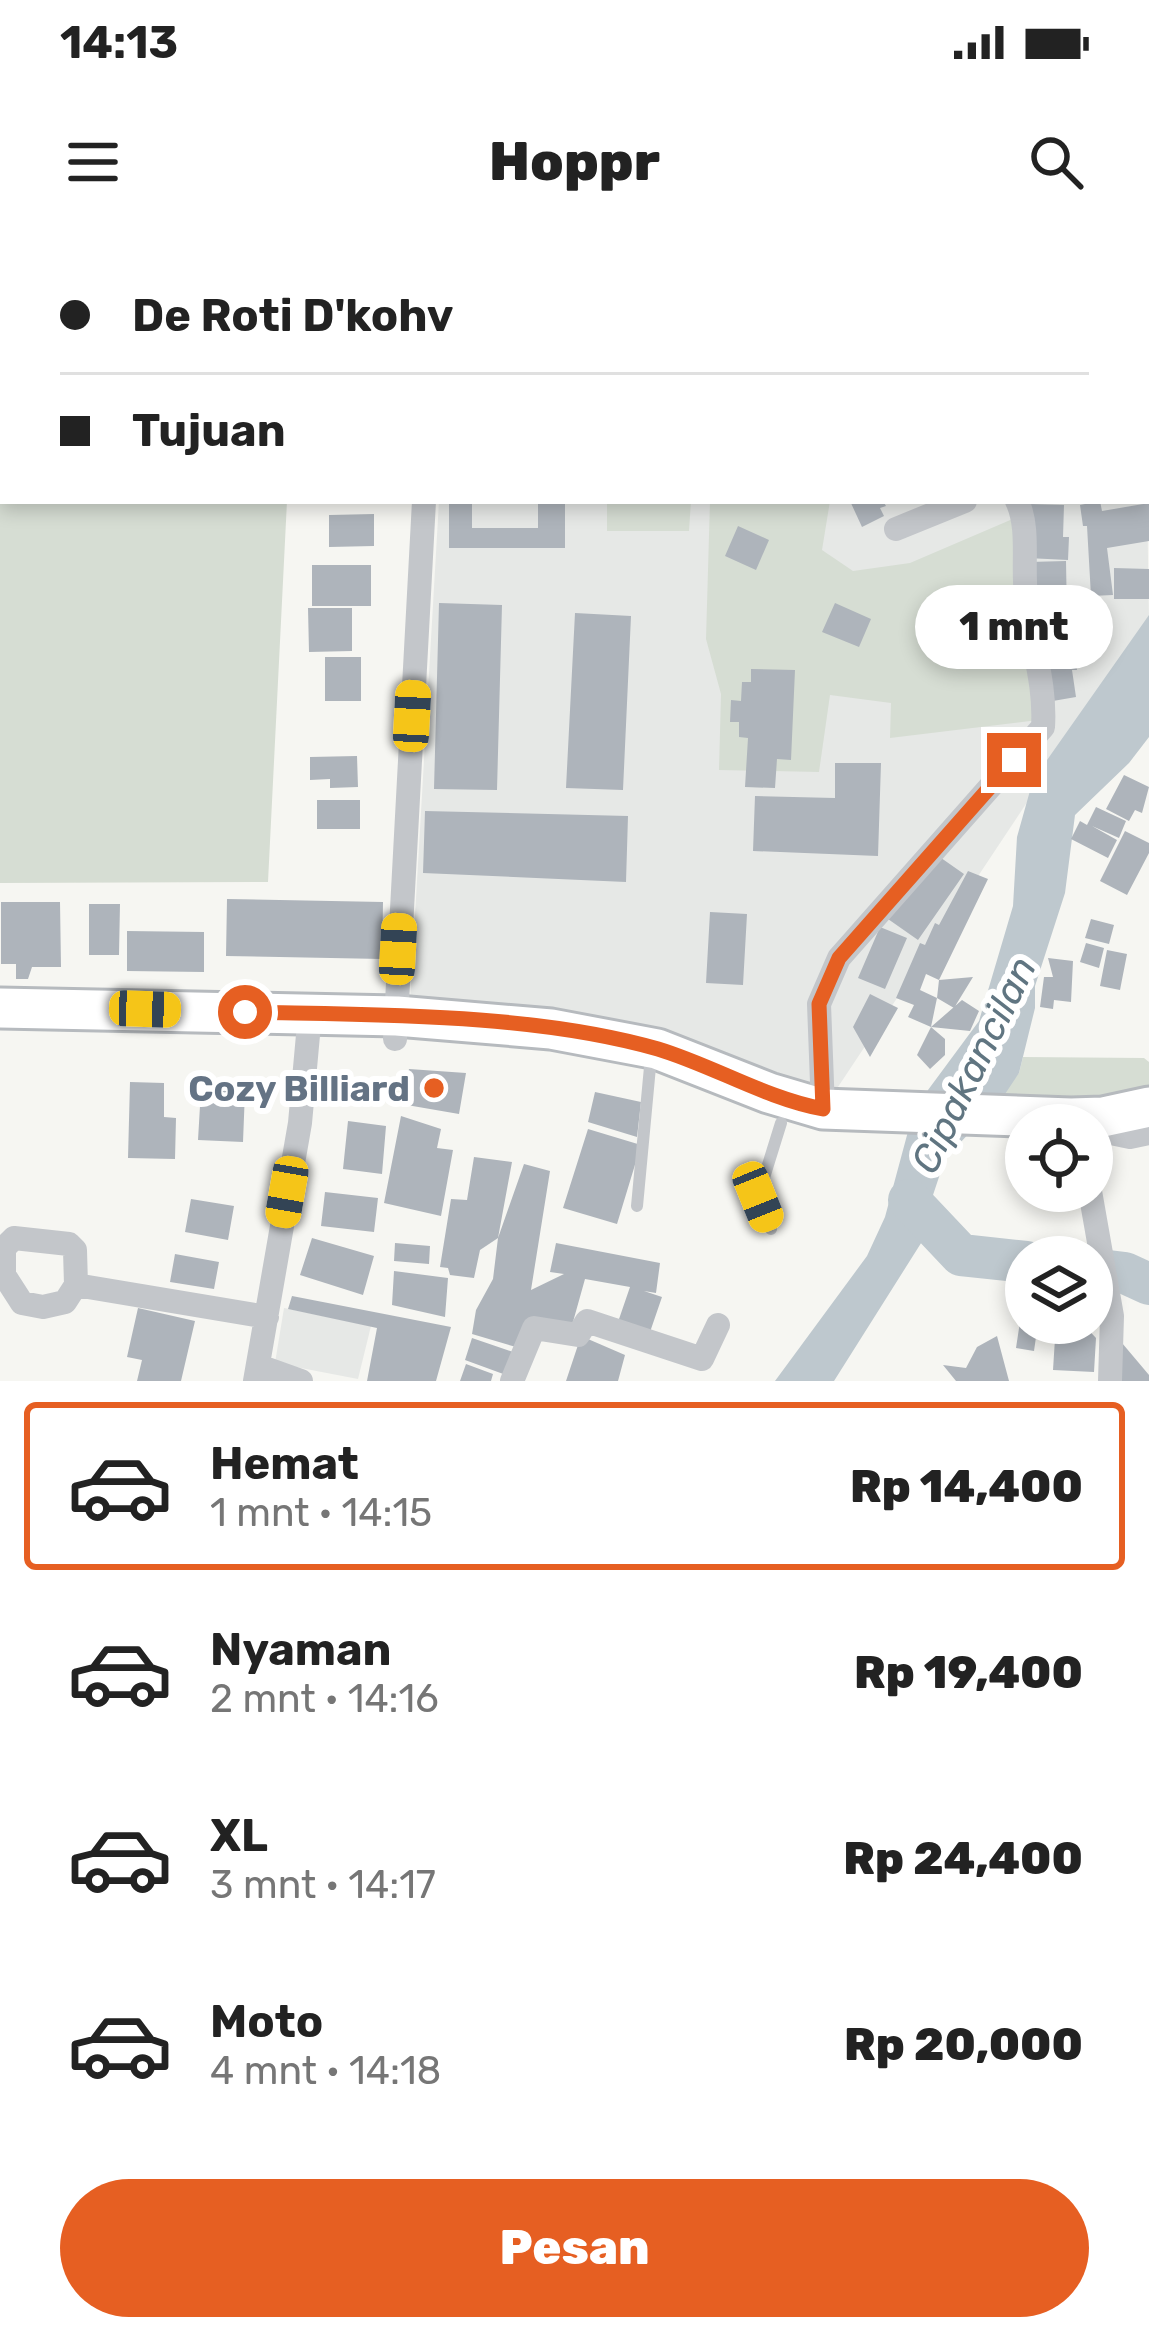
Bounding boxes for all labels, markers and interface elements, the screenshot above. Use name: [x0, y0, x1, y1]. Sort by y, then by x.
text: 14:13: [60, 16, 178, 69]
icon: menu: [60, 129, 126, 195]
icon: search: [1023, 129, 1089, 195]
text: Hoppr: [489, 130, 660, 194]
text: De Roti D'kohv: [132, 289, 453, 342]
text: Tujuan: [132, 404, 286, 457]
callout: 1 mnt: [915, 586, 1113, 670]
text: 1 mnt: [959, 604, 1069, 650]
car: [392, 679, 432, 753]
route end: [987, 733, 1041, 787]
car: [378, 912, 418, 986]
water label: Cipakancilan: [902, 949, 1046, 1181]
route start: [218, 985, 272, 1039]
car: [108, 990, 182, 1028]
place label: Cozy Billiard: [188, 1067, 410, 1110]
marker: Cozy Billiard: [421, 1075, 447, 1101]
map controls: [1005, 1104, 1113, 1344]
button: locate: [1005, 1104, 1113, 1212]
car: [263, 1153, 311, 1231]
car: [728, 1157, 788, 1237]
button: layers: [1005, 1236, 1113, 1344]
icon: car: [66, 1432, 174, 1540]
text: Hemat: [210, 1437, 359, 1490]
text: Rp 14,400: [850, 1460, 1083, 1513]
text: 1 mnt · 14:15: [210, 1490, 432, 1536]
icon: car: [66, 1618, 174, 1726]
text: Nyaman: [210, 1623, 391, 1676]
text: Rp 19,400: [854, 1646, 1083, 1699]
text: 2 mnt · 14:16: [210, 1676, 439, 1722]
icon: car: [66, 1804, 174, 1912]
text: XL: [210, 1809, 268, 1862]
text: Rp 24,400: [843, 1832, 1083, 1885]
text: 3 mnt · 14:17: [210, 1862, 436, 1908]
icon: car: [66, 1990, 174, 2098]
text: Moto: [210, 1995, 323, 2048]
text: Rp 20,000: [844, 2018, 1083, 2071]
text: 4 mnt · 14:18: [210, 2048, 441, 2094]
button: Pesan: [60, 2179, 1089, 2317]

